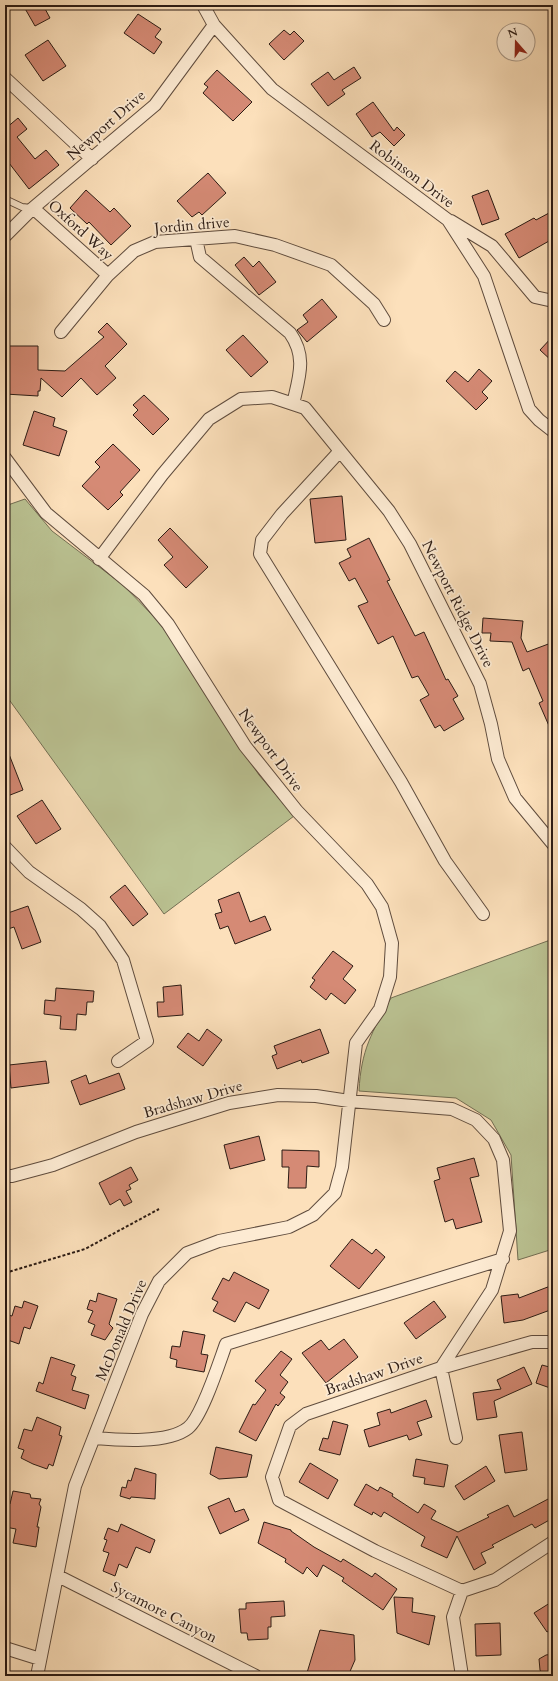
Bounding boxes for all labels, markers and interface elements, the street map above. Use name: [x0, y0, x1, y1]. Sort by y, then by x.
north arrow: [496, 22, 536, 62]
text: N: [506, 24, 520, 42]
street label: Newport Drive: [62, 85, 150, 165]
street label: Robinson Drive: [366, 136, 459, 213]
street label: Oxford Way: [44, 195, 118, 265]
street label: Jordin drive: [152, 212, 231, 238]
street label: Newport Ridge Drive: [417, 537, 499, 671]
street label: Newport Drive: [234, 704, 308, 796]
street label: Bradshaw Drive: [141, 1075, 245, 1123]
street label: McDonald Drive: [91, 1276, 151, 1384]
street label: Bradshaw Drive: [322, 1348, 426, 1400]
street label: Sycamore Canyon: [107, 1577, 221, 1648]

